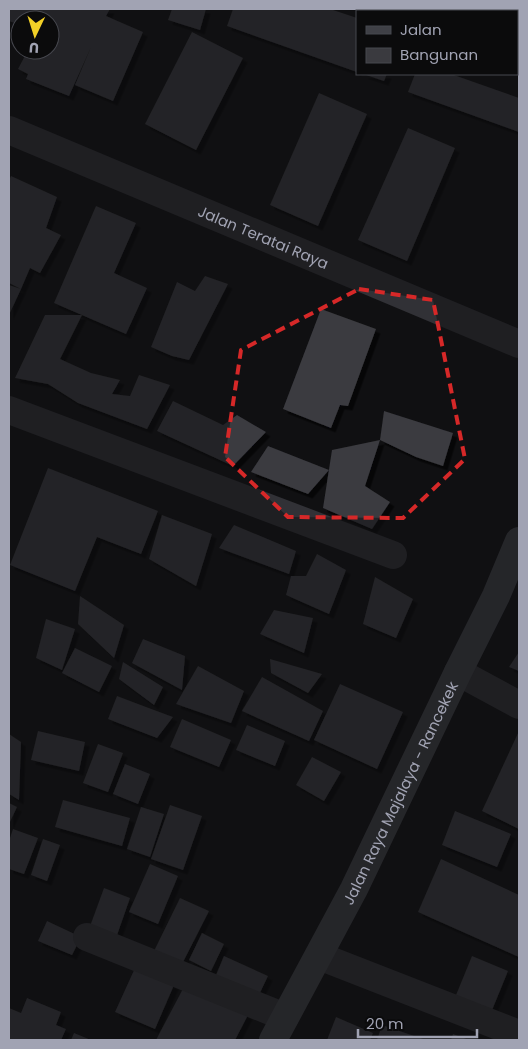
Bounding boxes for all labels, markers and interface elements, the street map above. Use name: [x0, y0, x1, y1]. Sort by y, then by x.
north arrow: [10, 10, 60, 60]
legend: [356, 10, 518, 75]
text: Jalan: [400, 19, 442, 40]
text: U: [28, 38, 40, 58]
text: Bangunan: [400, 44, 478, 65]
street label: Jalan Teratai Raya: [195, 200, 332, 274]
street label: Jalan Raya Majalaya - Rancekek: [337, 677, 463, 908]
scale bar: [358, 1006, 477, 1038]
text: 20 m: [366, 1013, 404, 1034]

